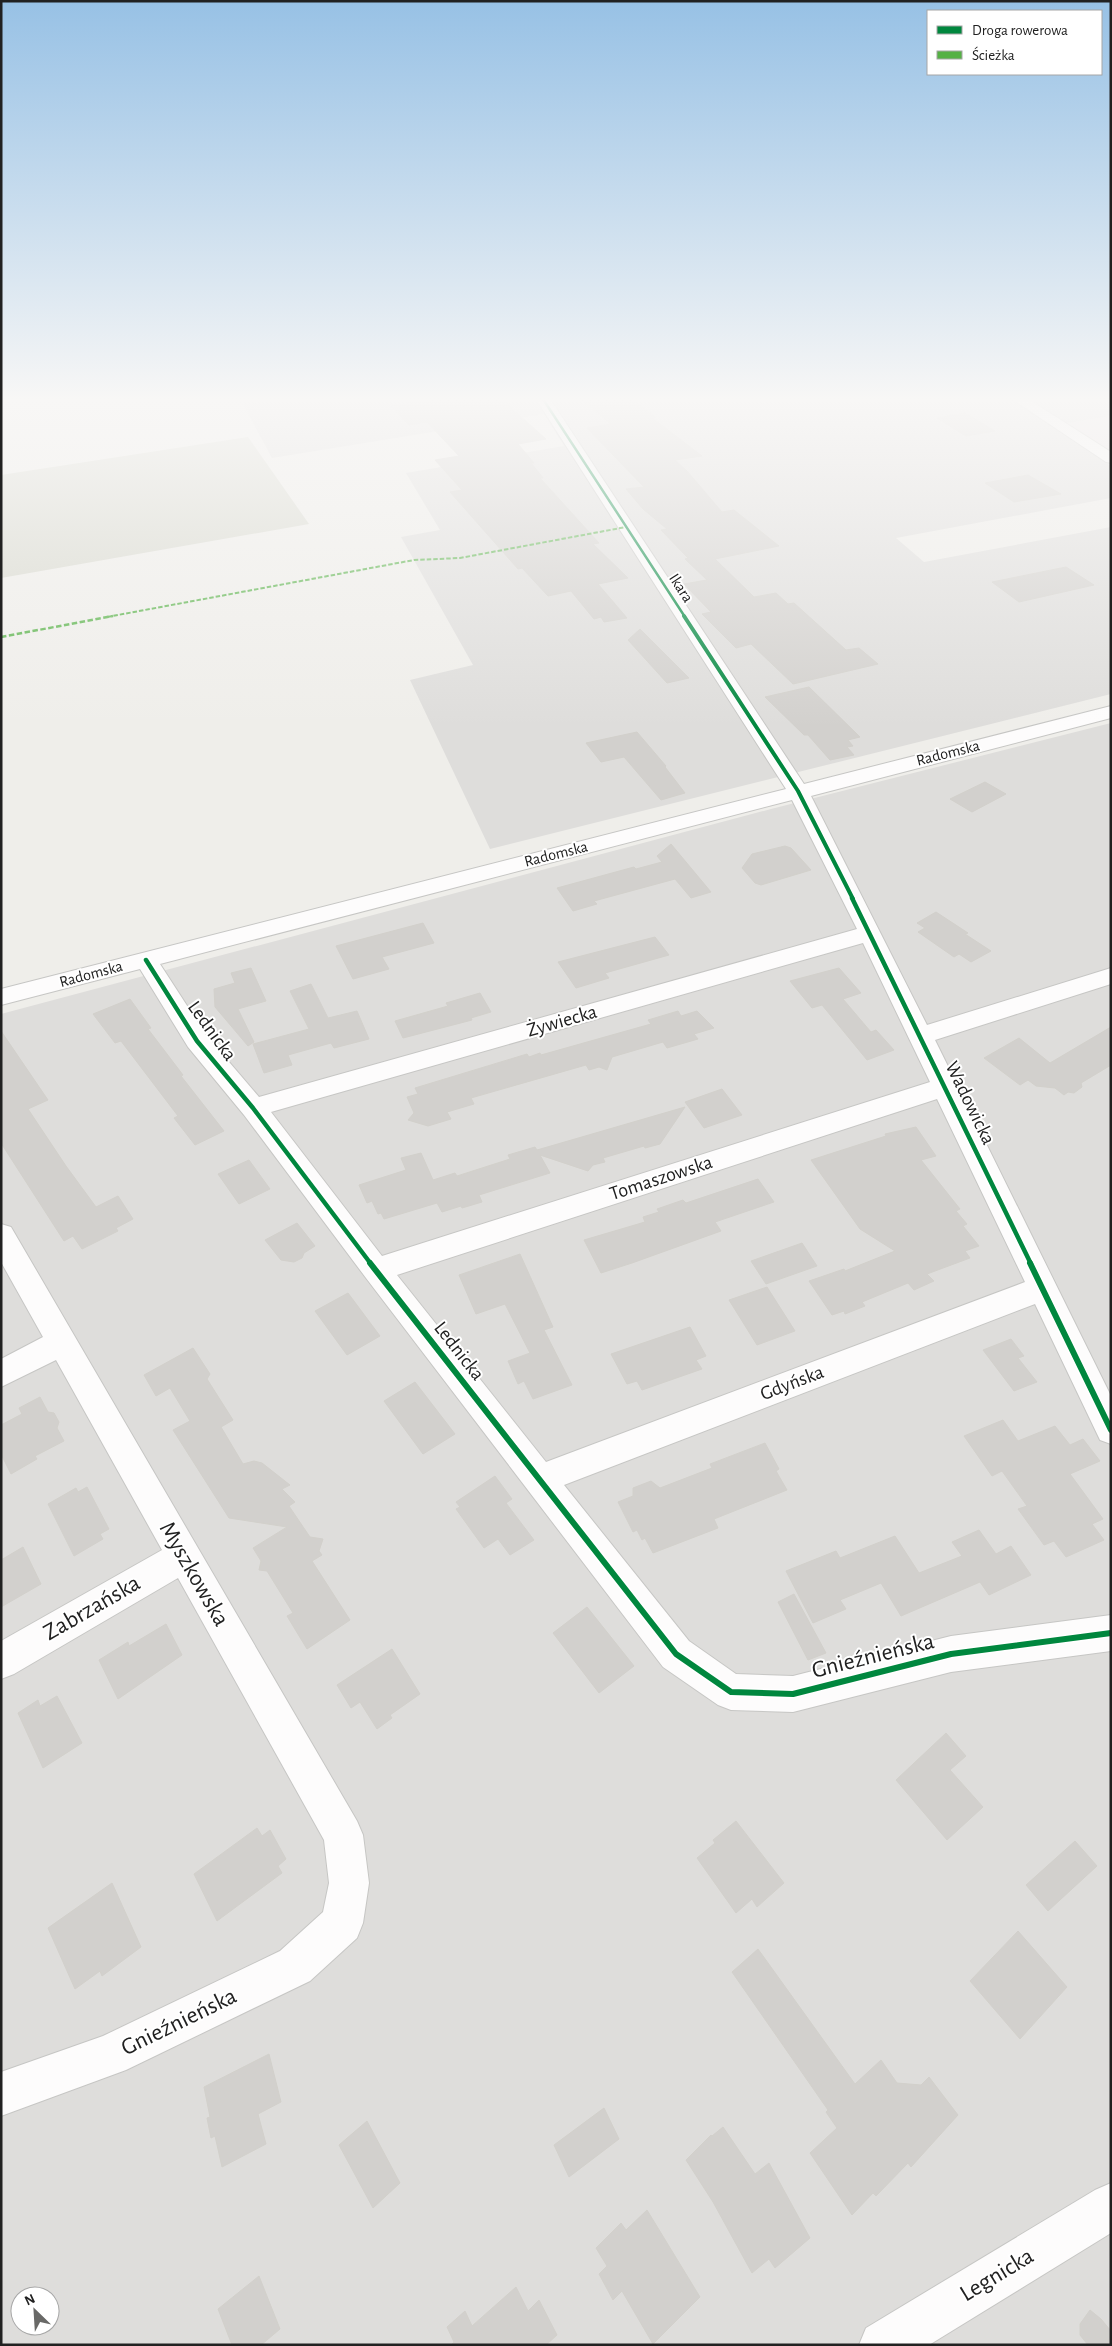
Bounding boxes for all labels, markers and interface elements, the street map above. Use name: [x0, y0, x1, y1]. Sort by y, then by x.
legend: [927, 10, 1102, 75]
text: Droga rowerowa: [972, 23, 1068, 38]
text: Ścieżka: [972, 46, 1015, 63]
street label: Ikara: [666, 571, 696, 605]
street label: Radomska: [915, 737, 981, 769]
street label: Radomska: [523, 838, 589, 870]
street label: Radomska: [58, 958, 124, 990]
street label: Lednicka: [184, 997, 240, 1065]
street label: Żywiecka: [525, 1001, 599, 1041]
street label: Wadowicka: [941, 1058, 999, 1148]
street label: Tomaszowska: [607, 1152, 715, 1204]
street label: Lednicka: [430, 1318, 488, 1384]
street label: Gdyńska: [758, 1362, 826, 1404]
street label: Myszkowska: [155, 1518, 233, 1630]
street label: Zabrzańska: [40, 1571, 144, 1645]
street label: Gnieźnieńska: [809, 1629, 937, 1683]
street label: Gnieźnieńska: [118, 1984, 240, 2060]
street label: Legnicka: [956, 2244, 1038, 2306]
north arrow: [10, 2286, 60, 2336]
text: N: [23, 2292, 37, 2309]

